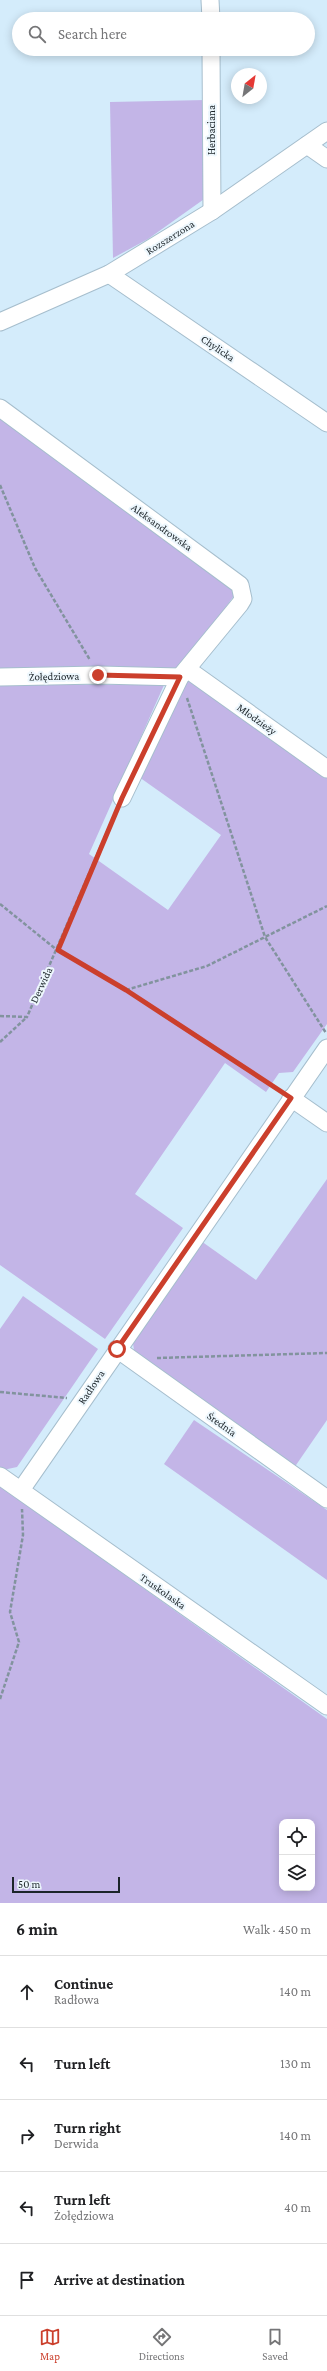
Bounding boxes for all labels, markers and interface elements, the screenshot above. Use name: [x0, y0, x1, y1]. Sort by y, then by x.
search box: [12, 12, 315, 56]
icon: search: [26, 23, 48, 45]
text: Search here: [58, 26, 127, 42]
north arrow: [231, 68, 267, 104]
street label: Herbaciana: [205, 105, 217, 155]
street label: Rozszerzona: [144, 217, 196, 257]
street label: Chylicka: [198, 332, 237, 364]
street label: Aleksandrowska: [129, 501, 195, 553]
route end: [89, 666, 107, 684]
street label: Żołędziowa: [29, 670, 80, 683]
street label: Młodzieży: [235, 701, 280, 739]
street label: Derwida: [28, 965, 54, 1005]
route start: [108, 1340, 126, 1358]
street label: Radłowa: [75, 1368, 107, 1406]
street label: Średnia: [205, 1409, 239, 1439]
street label: Truskolaska: [138, 1571, 188, 1611]
map controls: [279, 1819, 315, 1891]
button: locate: [279, 1819, 315, 1855]
button: layers: [279, 1855, 315, 1891]
scale bar: [12, 1875, 120, 1894]
text: 50 m: [18, 1878, 40, 1890]
text: 6 min: [16, 1920, 58, 1939]
text: Walk · 450 m: [243, 1922, 311, 1937]
text: Continue: [54, 1976, 113, 1992]
icon: ahead: [16, 1981, 38, 2003]
text: 140 m: [280, 1984, 311, 1999]
text: Radłowa: [54, 1992, 99, 2007]
icon: left: [16, 2053, 38, 2075]
text: Turn left: [54, 2056, 110, 2072]
text: 130 m: [280, 2056, 311, 2071]
text: Turn right: [54, 2120, 121, 2136]
icon: right: [16, 2125, 38, 2147]
text: 140 m: [280, 2128, 311, 2143]
text: Derwida: [54, 2136, 99, 2151]
text: Turn left: [54, 2192, 110, 2208]
icon: left: [16, 2197, 38, 2219]
text: 40 m: [284, 2200, 311, 2215]
text: Żołędziowa: [54, 2208, 114, 2223]
icon: arrive: [16, 2269, 38, 2291]
text: Arrive at destination: [54, 2272, 185, 2288]
tab: Map: [39, 2326, 61, 2362]
tab: Directions: [139, 2326, 184, 2362]
tab: Saved: [262, 2326, 288, 2362]

